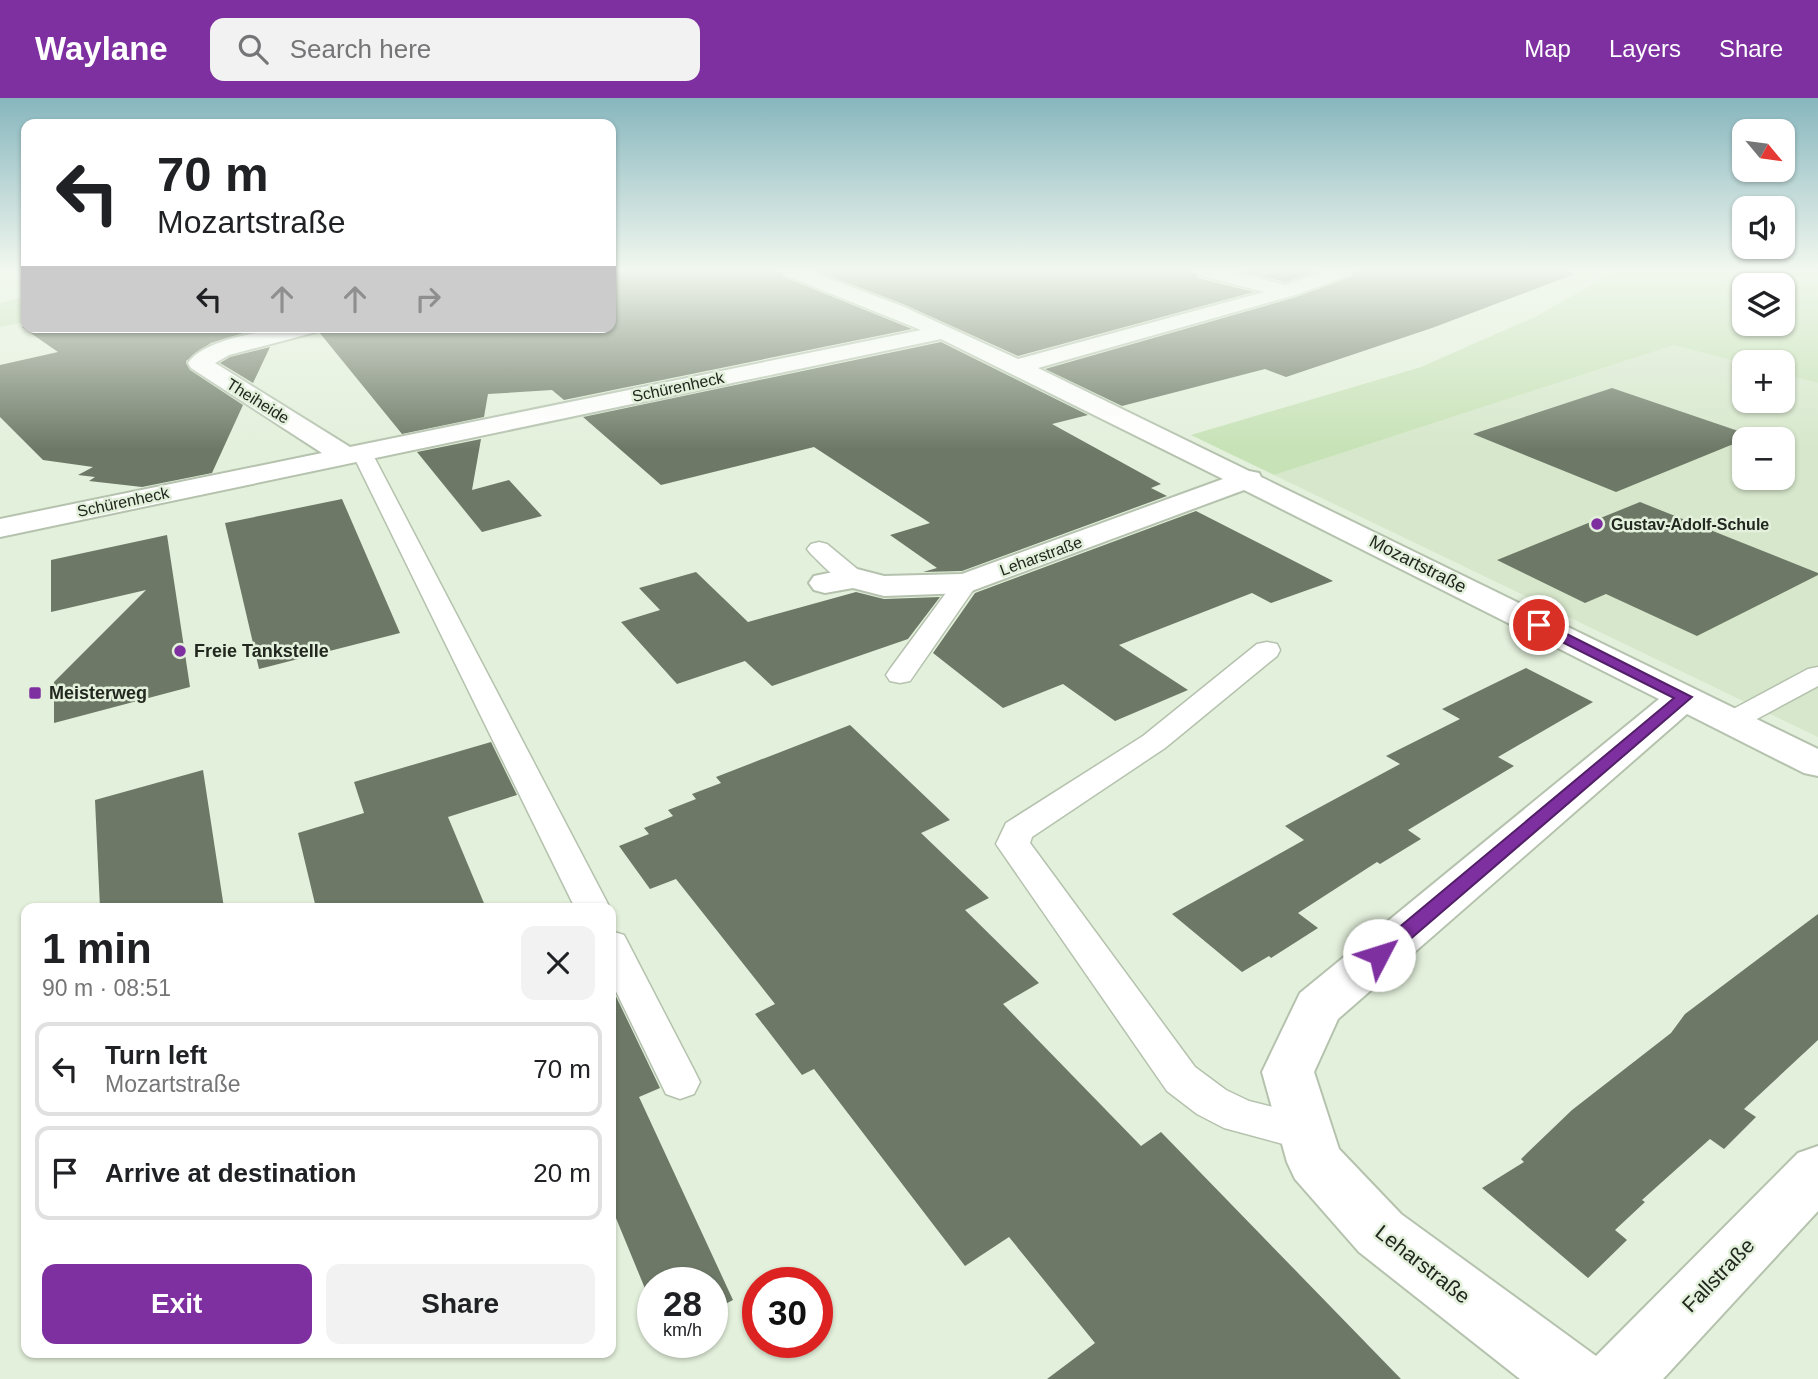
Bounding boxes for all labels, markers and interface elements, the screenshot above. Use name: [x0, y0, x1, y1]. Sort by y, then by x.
search box: [210, 18, 700, 81]
text: Waylane: [35, 30, 168, 67]
icon: search: [234, 30, 272, 68]
text: Search here: [290, 34, 431, 64]
text: Map: [1524, 35, 1571, 62]
text: Layers: [1609, 35, 1681, 62]
text: Share: [1719, 35, 1783, 62]
north arrow: [1732, 119, 1796, 182]
map controls: [1732, 119, 1795, 490]
icon: left: [42, 147, 133, 238]
text: 70 m: [157, 147, 269, 201]
button: sound: [1732, 196, 1795, 259]
text: Mozartstraße: [157, 204, 345, 240]
button: layers: [1732, 273, 1795, 336]
icon: left: [190, 280, 228, 318]
icon: ahead: [263, 280, 301, 318]
icon: ahead: [336, 280, 374, 318]
icon: right: [409, 280, 447, 318]
button: +: [1732, 350, 1795, 413]
street label: Schürenheck: [631, 369, 726, 405]
street label: Theiheide: [224, 375, 292, 427]
button: −: [1732, 427, 1795, 490]
street label: Schürenheck: [76, 484, 171, 520]
marker: Gustav-Adolf-Schule: [1589, 516, 1605, 532]
place label: Gustav-Adolf-Schule: [1611, 516, 1769, 533]
street label: Mozartstraße: [1366, 531, 1470, 597]
street label: Leharstraße: [998, 533, 1085, 579]
pin: [1509, 595, 1569, 655]
icon: arrive: [1520, 606, 1558, 644]
place label: Freie Tankstelle: [194, 641, 329, 661]
marker: Freie Tankstelle: [172, 643, 188, 659]
place label: Meisterweg: [49, 683, 147, 703]
marker: Meisterweg: [27, 685, 43, 701]
position arrow: [1342, 918, 1416, 992]
text: 1 min: [42, 925, 152, 972]
button: close: [521, 926, 595, 1000]
text: 90 m · 08:51: [42, 975, 171, 1001]
text: Turn left: [105, 1040, 207, 1070]
icon: left: [46, 1050, 84, 1088]
text: 70 m: [533, 1054, 591, 1084]
text: Mozartstraße: [105, 1071, 240, 1097]
icon: arrive: [46, 1154, 84, 1192]
text: Arrive at destination: [105, 1158, 356, 1188]
text: 20 m: [533, 1158, 591, 1188]
street label: Leharstraße: [1371, 1220, 1475, 1308]
street label: Fallstraße: [1677, 1233, 1759, 1317]
button: Exit: [42, 1264, 312, 1344]
button: Share: [326, 1264, 595, 1344]
speed limit sign: 30: [742, 1267, 833, 1358]
text: 28: [663, 1284, 702, 1323]
text: km/h: [663, 1320, 702, 1340]

